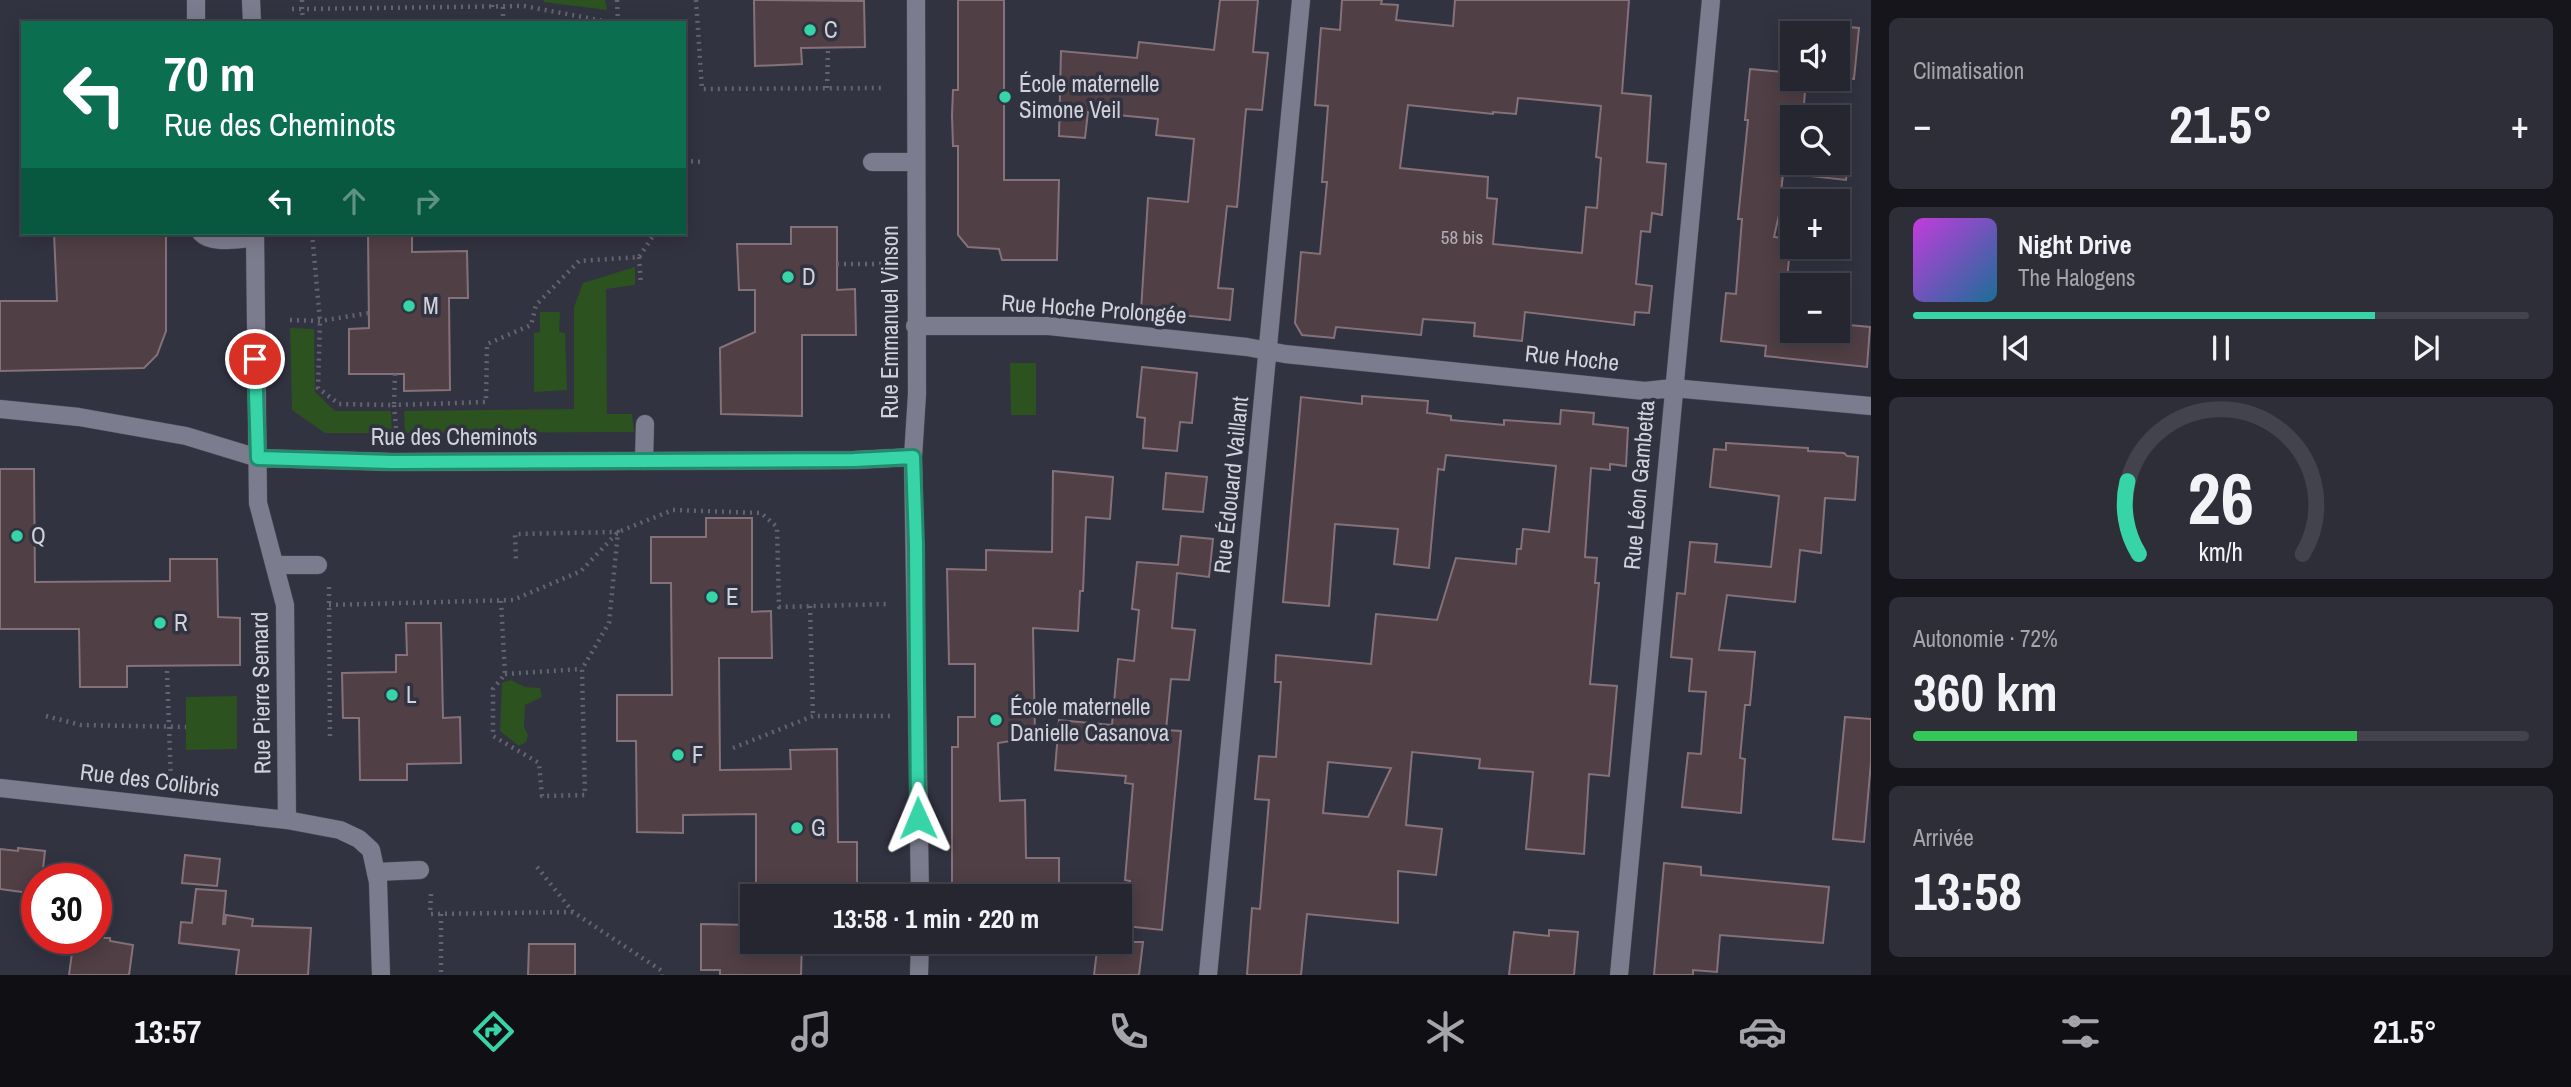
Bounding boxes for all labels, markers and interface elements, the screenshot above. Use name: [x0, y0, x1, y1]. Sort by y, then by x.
place label: C: [824, 14, 838, 45]
map controls: [1780, 21, 1850, 343]
button: sound: [1780, 21, 1850, 91]
marker: C: [802, 22, 818, 38]
text: 70 m: [164, 40, 256, 106]
icon: left: [49, 49, 140, 140]
text: Climatisation: [1913, 55, 2024, 86]
place label: École maternelle Simone Veil: [1019, 68, 1159, 125]
marker: École maternelle Simone Veil: [997, 89, 1013, 105]
text: 21.5°: [2169, 89, 2273, 159]
text: −: [1913, 99, 1931, 150]
text: +: [2511, 99, 2529, 150]
text: Rue des Cheminots: [164, 103, 396, 146]
button: search: [1780, 105, 1850, 175]
icon: left: [262, 182, 300, 220]
icon: ahead: [335, 182, 373, 220]
icon: right: [408, 182, 446, 220]
button: +: [1780, 189, 1850, 259]
house number: 58 bis: [1441, 224, 1483, 250]
street label: Rue Emmanuel Vinson: [874, 225, 905, 419]
text: Night Drive: [2018, 227, 2132, 262]
place label: D: [802, 261, 816, 292]
text: The Halogens: [2018, 262, 2135, 293]
marker: D: [780, 269, 796, 285]
button: −: [1780, 273, 1850, 343]
street label: Rue Hoche Prolongée: [1000, 287, 1188, 330]
place label: M: [423, 290, 439, 321]
marker: M: [401, 298, 417, 314]
pin: [225, 329, 285, 389]
icon: previous: [1997, 329, 2035, 367]
icon: pause: [2202, 329, 2240, 367]
icon: next: [2407, 329, 2445, 367]
street label: Rue Hoche: [1524, 337, 1621, 378]
icon: arrive: [236, 340, 274, 378]
street label: Rue Édouard Vaillant: [1206, 395, 1255, 575]
street label: Rue Léon Gambetta: [1616, 398, 1661, 571]
street label: Rue des Cheminots: [371, 421, 537, 452]
text: 26: [2188, 449, 2254, 547]
place label: Q: [31, 520, 46, 551]
marker: Q: [9, 528, 25, 544]
text: km/h: [2199, 534, 2243, 568]
place label: E: [726, 581, 739, 612]
marker: E: [704, 589, 720, 605]
place label: R: [174, 607, 188, 638]
street label: Rue Pierre Semard: [244, 612, 277, 775]
marker: R: [152, 615, 168, 631]
text: Autonomie · 72%: [1913, 623, 2058, 654]
text: 360 km: [1913, 657, 2058, 727]
place label: L: [406, 679, 417, 710]
marker: L: [384, 687, 400, 703]
place label: École maternelle Danielle Casanova: [1010, 691, 1170, 748]
marker: École maternelle Danielle Casanova: [988, 712, 1004, 728]
place label: F: [692, 739, 704, 770]
marker: F: [670, 747, 686, 763]
street label: Rue des Colibris: [78, 756, 222, 803]
position arrow: [881, 781, 955, 855]
place label: G: [811, 812, 826, 843]
marker: G: [789, 820, 805, 836]
text: Arrivée: [1913, 822, 1974, 853]
text: 13:58: [1913, 856, 2022, 926]
speed limit sign: 30: [21, 863, 112, 954]
text: 13:58 · 1 min · 220 m: [833, 901, 1039, 936]
icon: directions: [469, 1007, 518, 1056]
icon: music: [787, 1007, 836, 1056]
icon: phone: [1104, 1007, 1153, 1056]
icon: climate: [1421, 1007, 1470, 1056]
icon: car: [1738, 1007, 1787, 1056]
icon: filters: [2056, 1007, 2105, 1056]
text: 13:57: [134, 1010, 201, 1053]
text: 21.5°: [2373, 1010, 2437, 1053]

